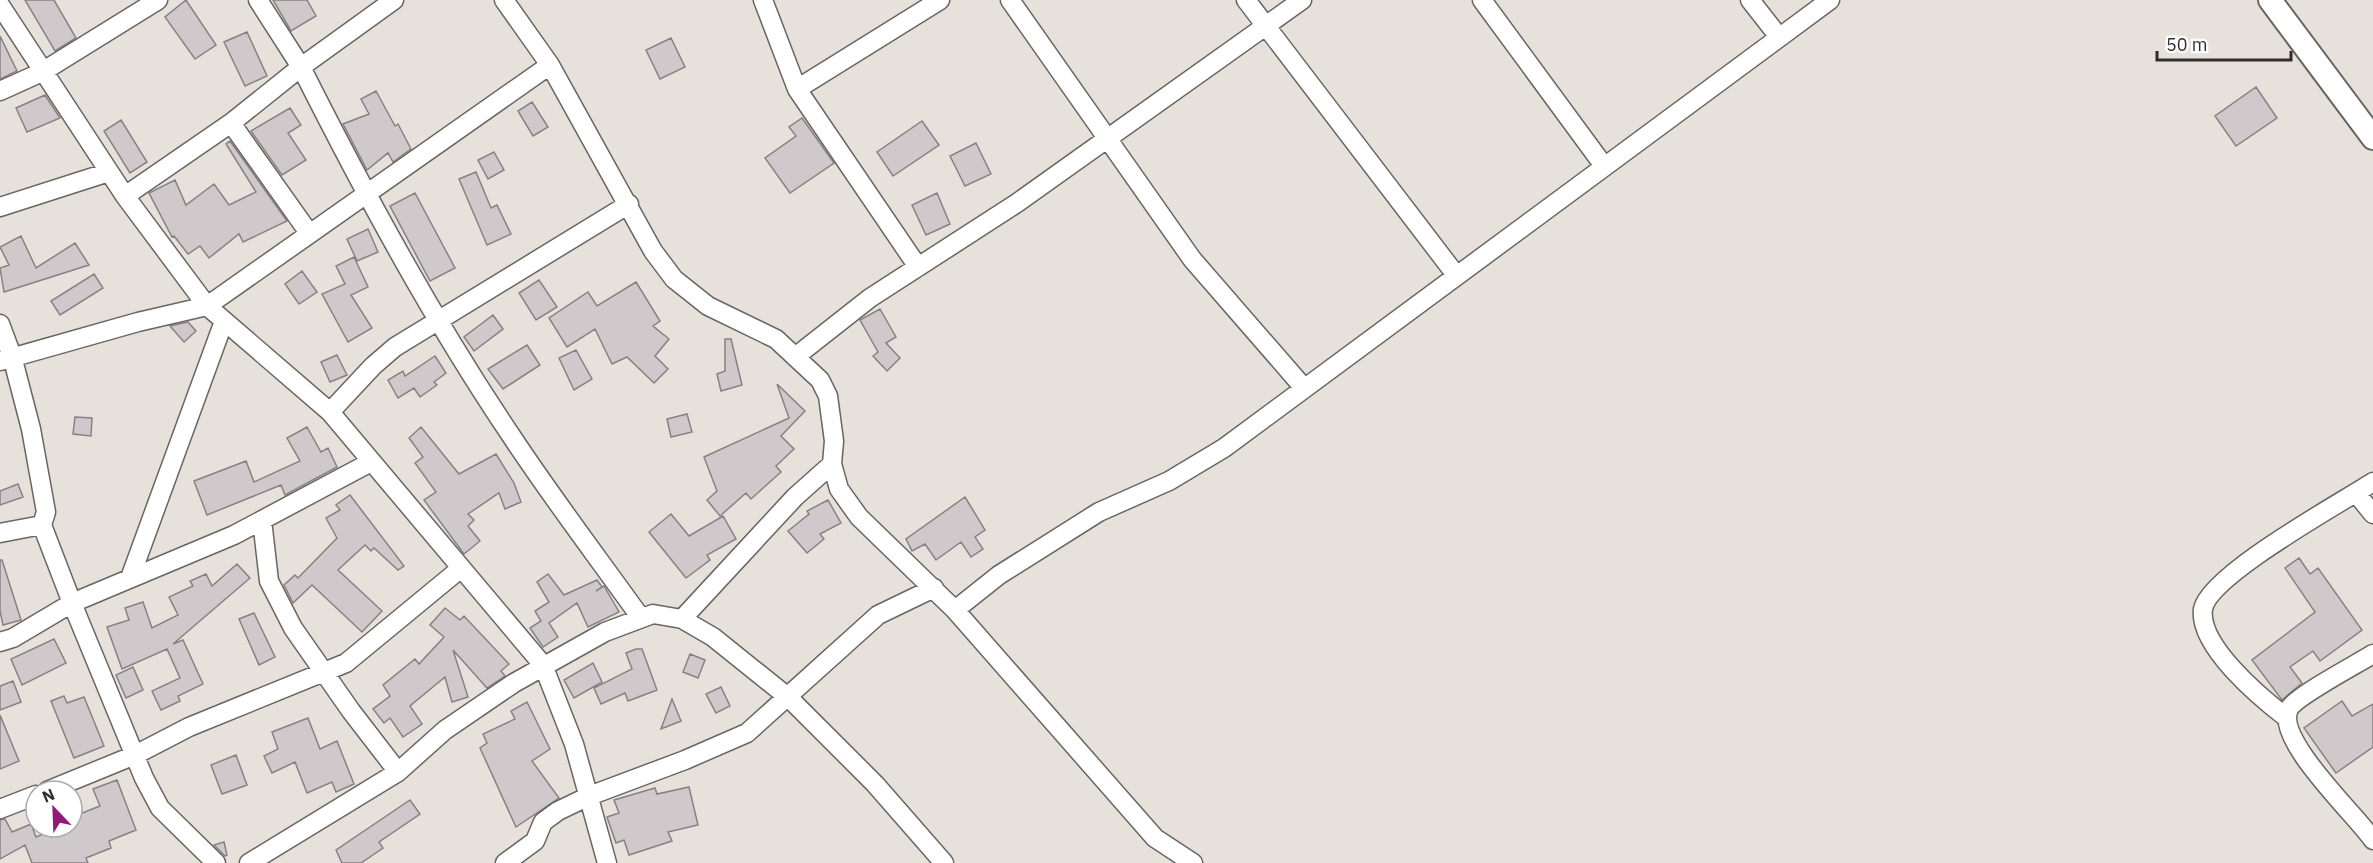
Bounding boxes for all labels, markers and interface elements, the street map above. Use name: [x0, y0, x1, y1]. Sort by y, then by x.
scale bar: [2157, 24, 2290, 62]
text: 50 m: [2166, 33, 2208, 56]
north arrow: [24, 779, 84, 839]
text: N: [39, 784, 57, 807]

